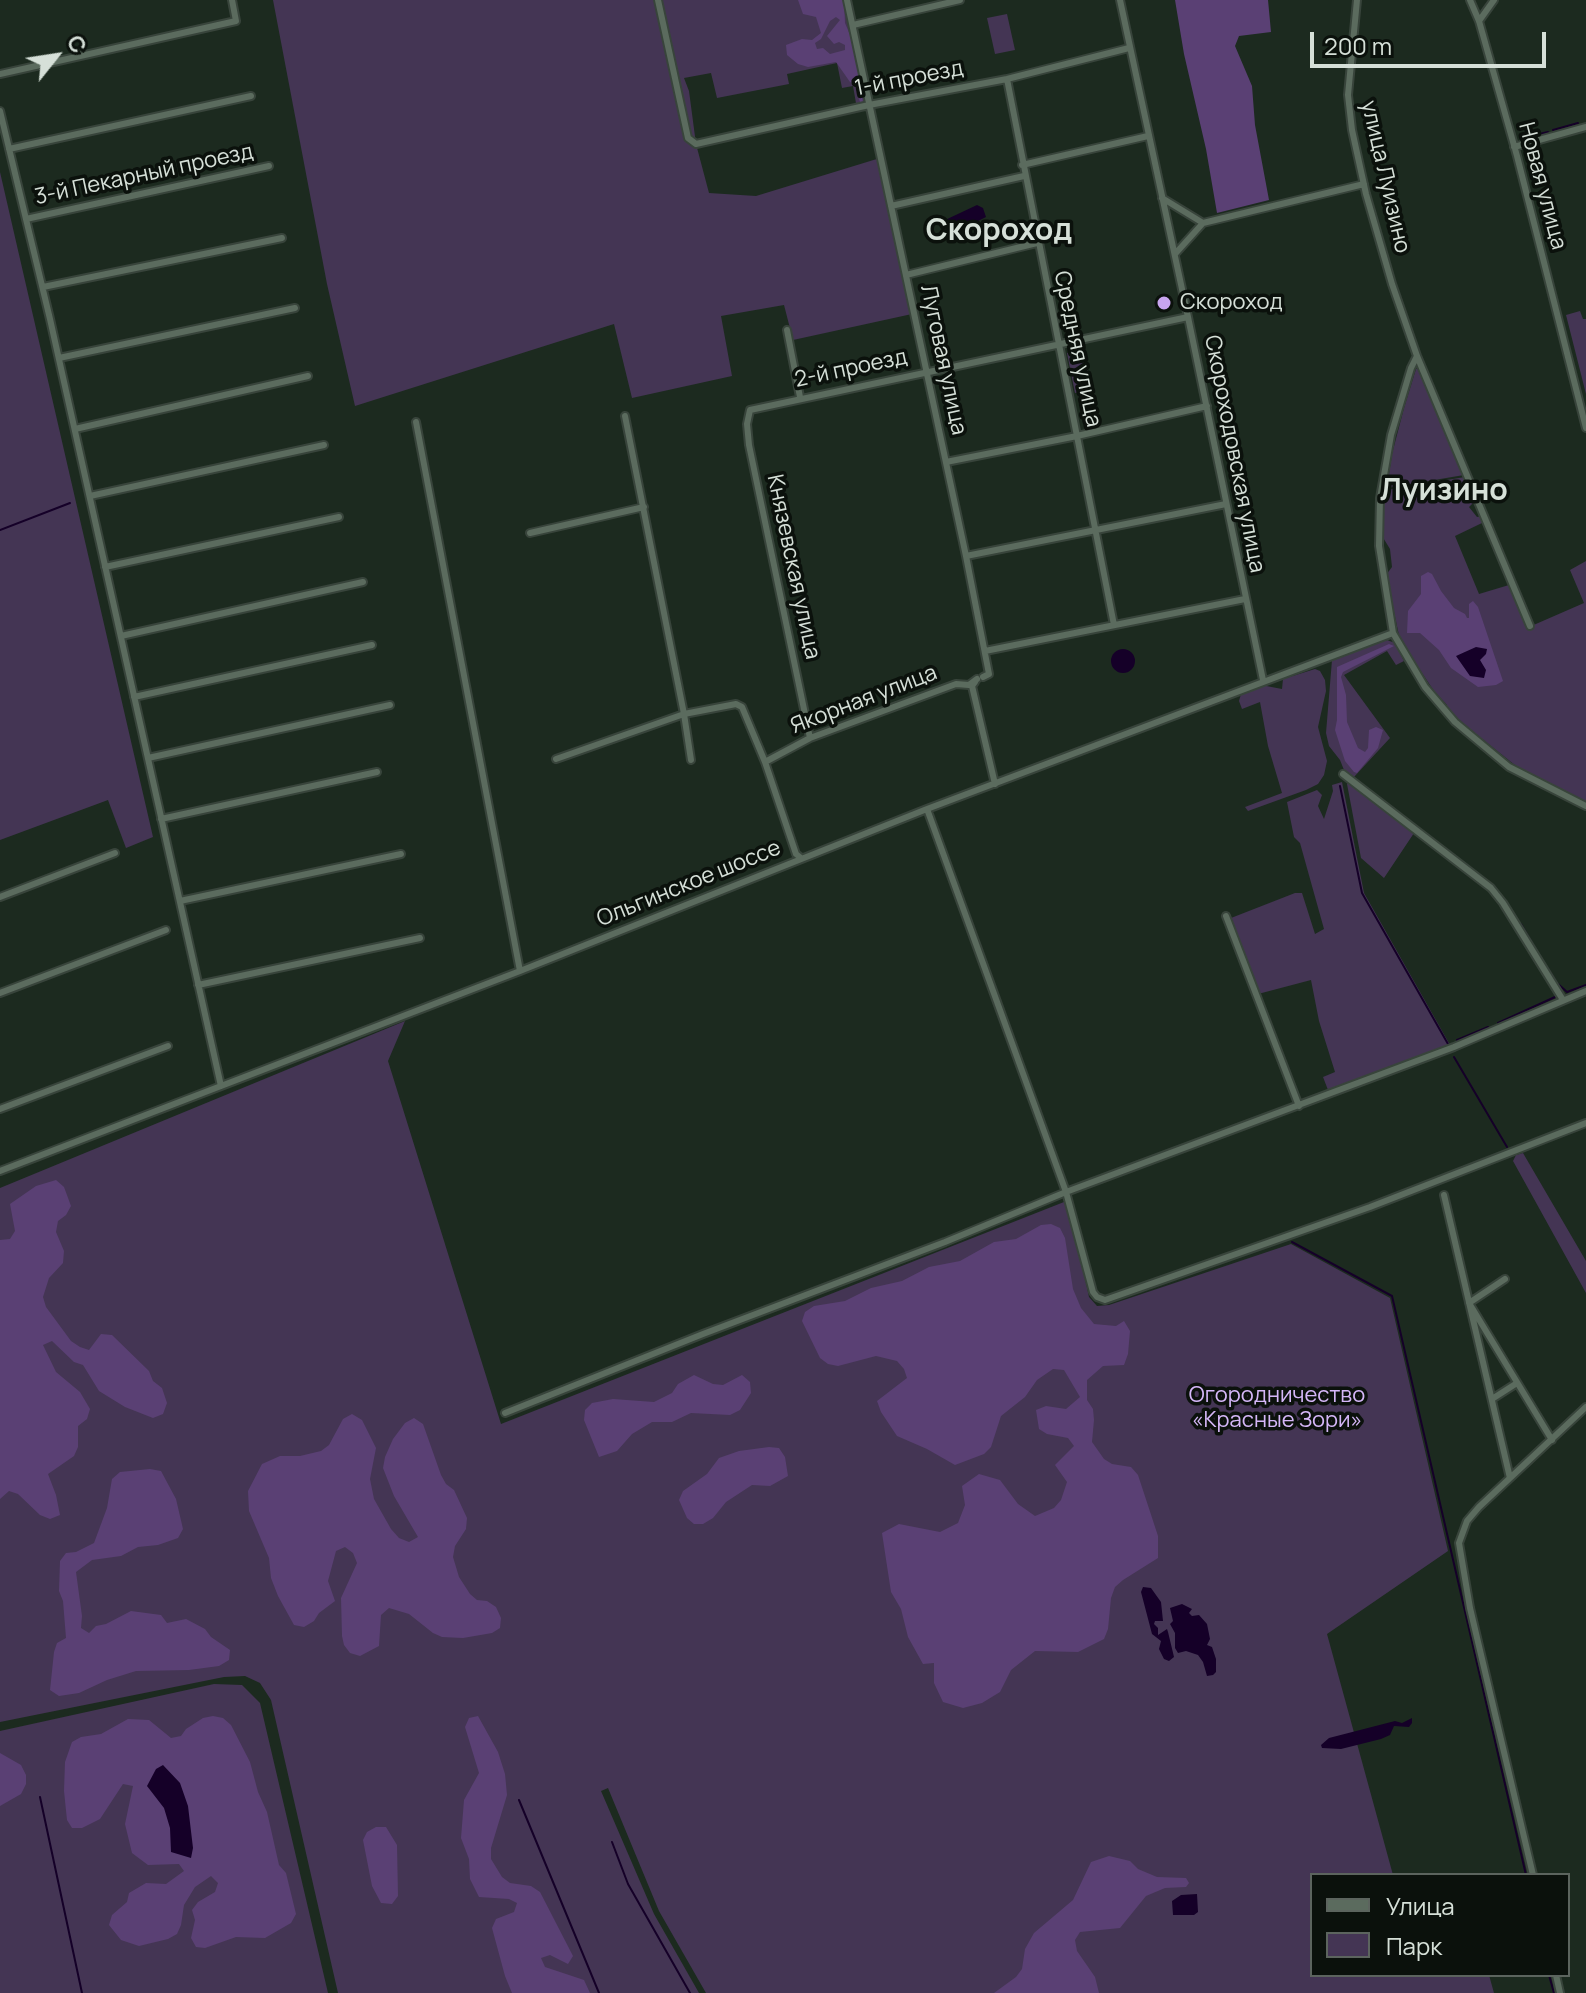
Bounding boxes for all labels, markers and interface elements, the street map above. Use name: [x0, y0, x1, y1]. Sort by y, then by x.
north arrow: [16, 16, 96, 96]
scale bar: [1314, 16, 1550, 66]
text: С: [60, 29, 94, 59]
text: 200 m: [1324, 29, 1392, 62]
street label: 1-й проезд: [852, 56, 966, 102]
street label: улица Луизино: [1355, 98, 1415, 256]
street label: Новая улица: [1512, 119, 1572, 253]
street label: 3-й Пекарный проезд: [32, 139, 256, 211]
district label: Скороход: [926, 214, 1072, 250]
street label: Средняя улица: [1048, 269, 1106, 429]
street label: Луговая улица: [914, 283, 972, 437]
place label: Скороход: [1180, 290, 1283, 316]
marker: Скороход: [1155, 294, 1173, 312]
street label: Скороходовская улица: [1198, 333, 1270, 575]
street label: 2-й проезд: [793, 344, 909, 394]
street label: Князевская улица: [761, 472, 825, 662]
district label: Луизино: [1380, 474, 1508, 510]
street label: Якорная улица: [787, 660, 941, 740]
street label: Ольгинское шоссе: [593, 835, 785, 933]
park label: Огородничество «Красные Зори»: [1189, 1383, 1365, 1434]
legend: [1310, 1873, 1570, 1977]
text: Улица: [1386, 1889, 1455, 1922]
text: Парк: [1386, 1929, 1442, 1962]

